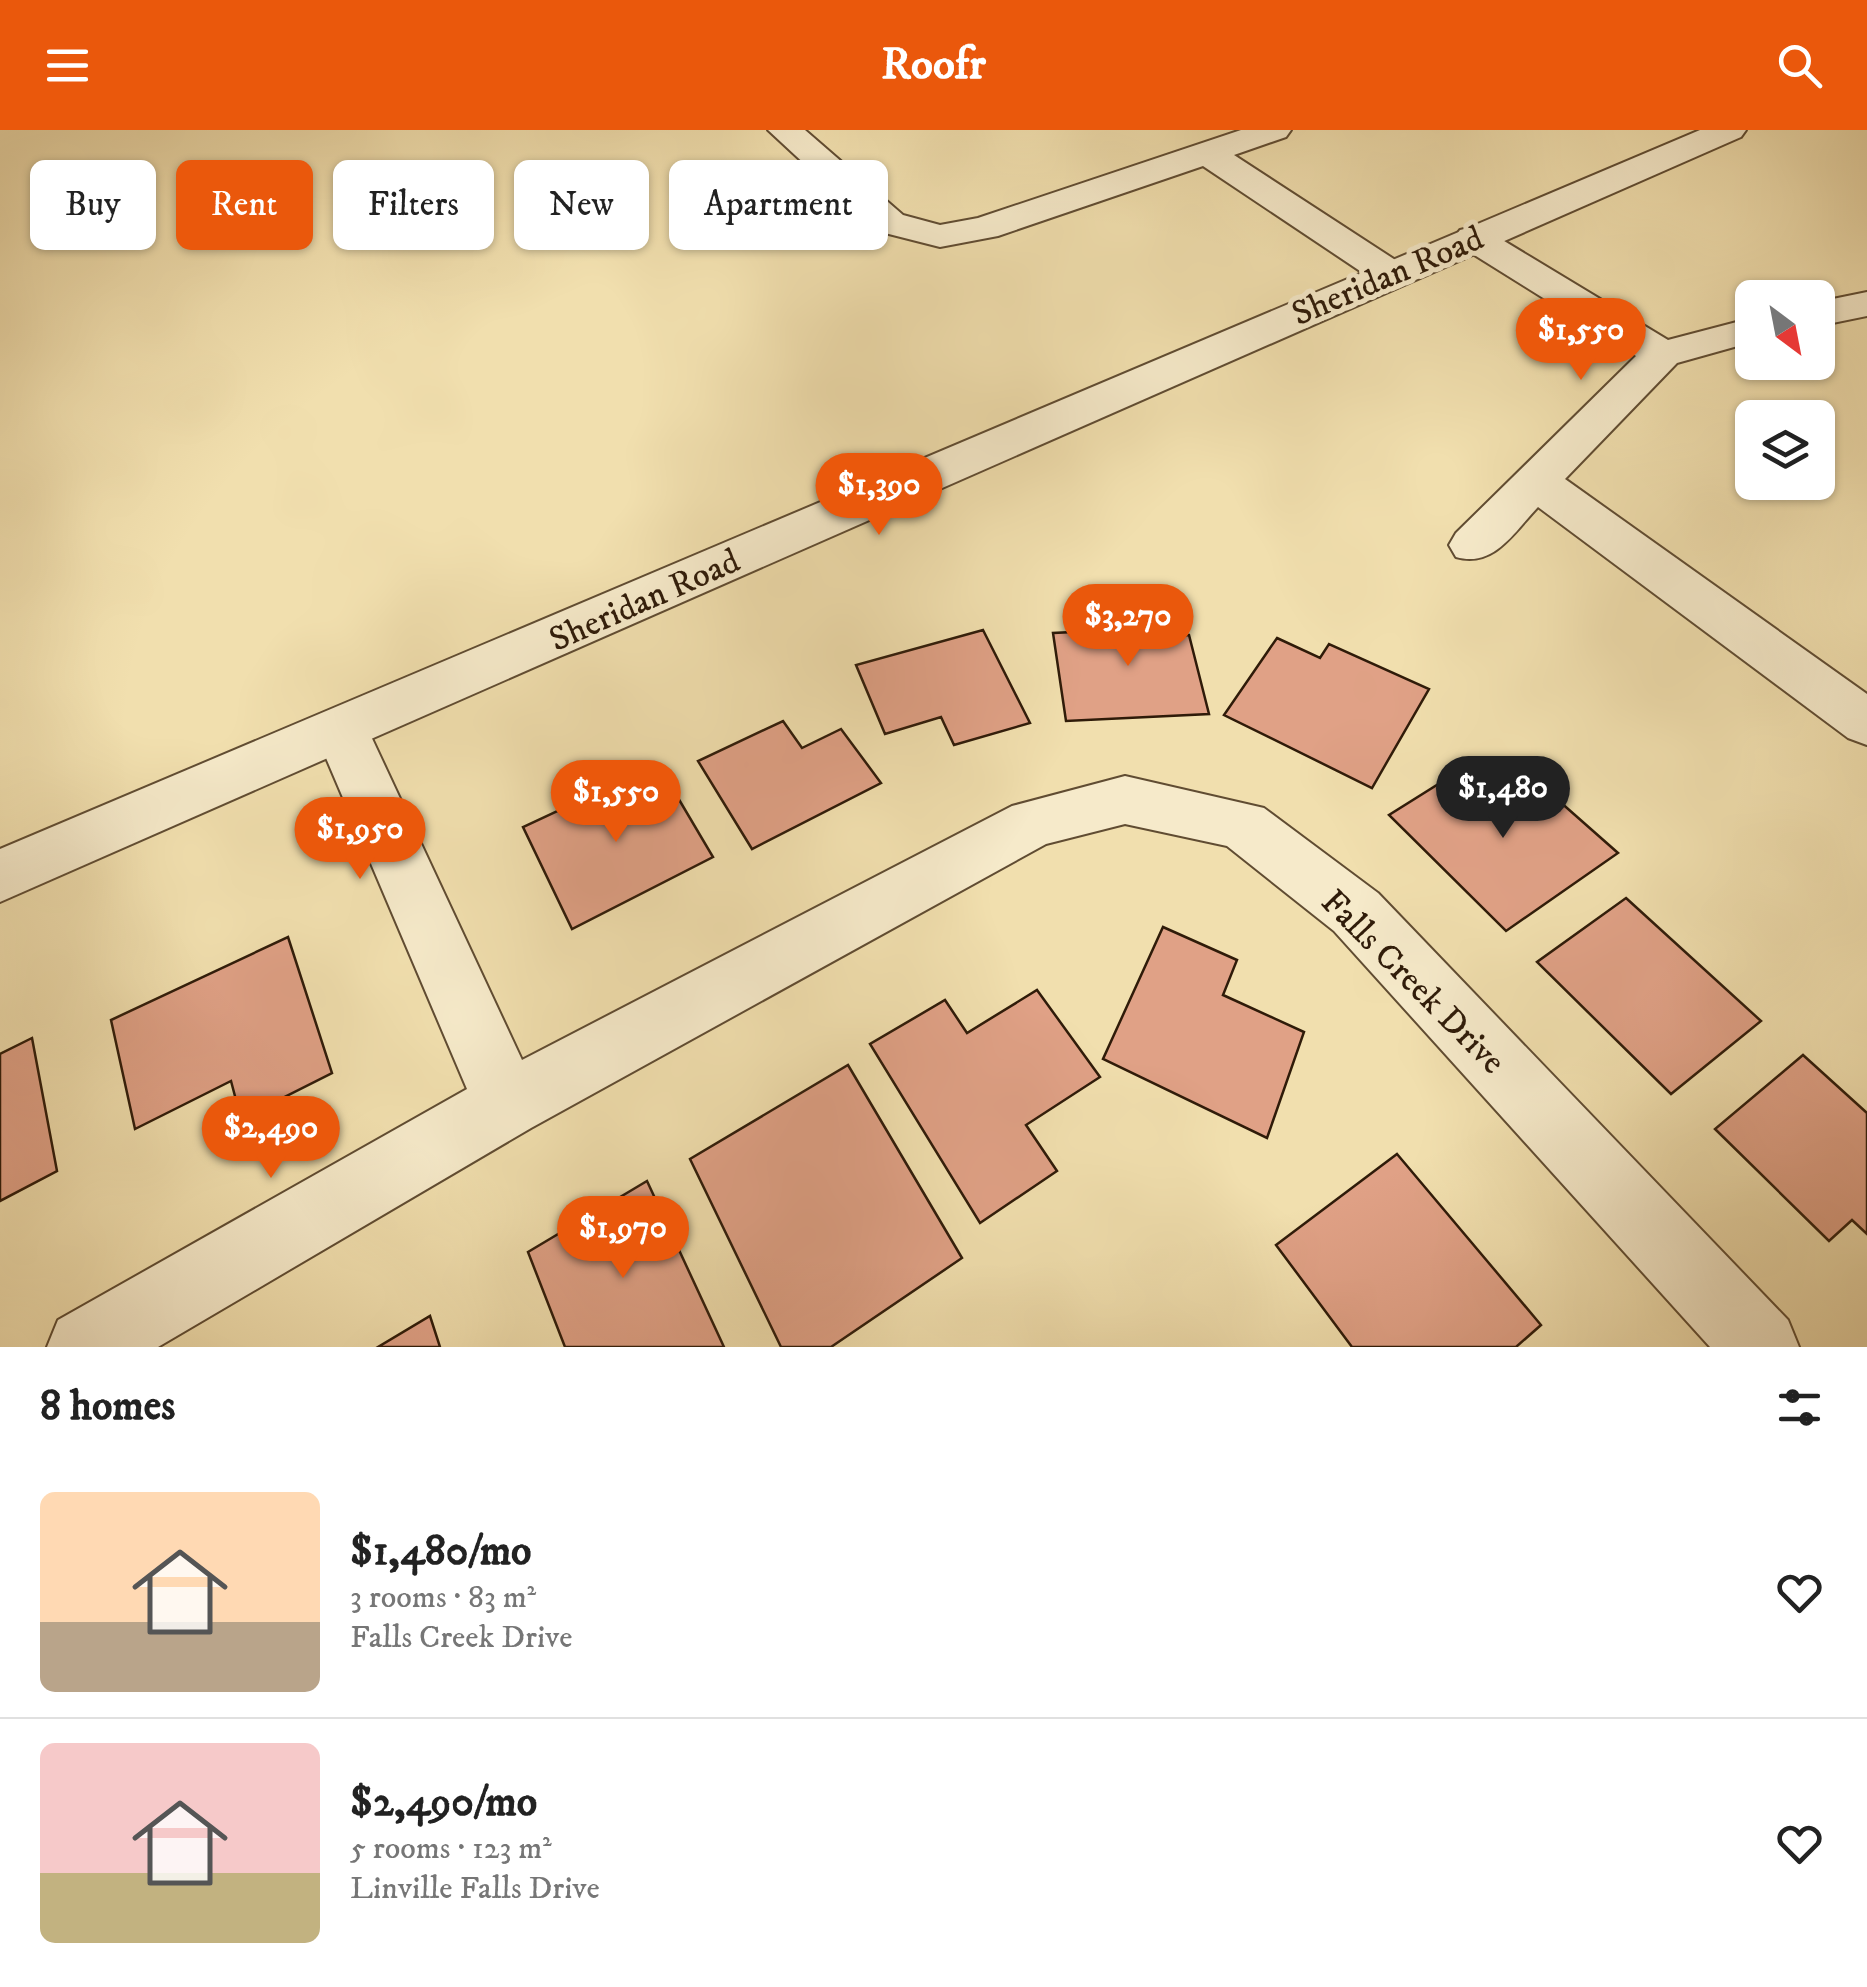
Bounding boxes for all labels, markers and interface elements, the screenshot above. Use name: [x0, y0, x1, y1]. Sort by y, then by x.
text: Roofr: [881, 37, 986, 93]
icon: menu: [40, 38, 95, 93]
icon: search: [1772, 38, 1827, 93]
chip: Buy: [30, 160, 156, 250]
chip: Rent: [176, 160, 313, 250]
chip: Filters: [333, 160, 494, 250]
chip: New: [514, 160, 649, 250]
chip: Apartment: [669, 160, 888, 250]
street label: Sheridan Road: [1285, 217, 1491, 337]
north arrow: [1735, 280, 1835, 380]
map controls: [1735, 280, 1835, 500]
pin: $1,550: [1500, 298, 1662, 383]
text: $1,550: [1538, 310, 1624, 350]
button: layers: [1735, 400, 1835, 500]
pin: $1,390: [798, 453, 960, 538]
text: $1,390: [838, 465, 920, 505]
street label: Sheridan Road: [543, 539, 747, 662]
pin: $3,270: [1047, 584, 1209, 669]
text: $3,270: [1084, 596, 1172, 636]
pin: $1,480: [1422, 756, 1584, 841]
pin: $1,550: [535, 760, 697, 845]
text: $1,480: [1458, 768, 1548, 808]
text: $1,550: [573, 772, 659, 812]
pin: $1,950: [279, 797, 441, 882]
text: $1,950: [317, 809, 403, 849]
street label: Falls Creek Drive: [1311, 881, 1514, 1084]
pin: $2,490: [190, 1096, 352, 1181]
text: $2,490: [224, 1108, 318, 1148]
pin: $1,970: [542, 1196, 704, 1281]
text: $1,970: [579, 1208, 667, 1248]
icon: filters: [1772, 1380, 1827, 1435]
text: 8 homes: [40, 1381, 175, 1433]
text: $1,480/mo: [350, 1526, 532, 1578]
icon: home: [120, 1532, 240, 1652]
icon: heart: [1772, 1565, 1827, 1620]
text: 3 rooms · 83 m²: [350, 1578, 536, 1618]
text: Falls Creek Drive: [350, 1618, 573, 1658]
text: $2,490/mo: [350, 1777, 537, 1829]
icon: home: [120, 1783, 240, 1903]
icon: heart: [1772, 1816, 1827, 1871]
text: 5 rooms · 123 m²: [350, 1829, 552, 1869]
text: Linville Falls Drive: [350, 1869, 600, 1909]

